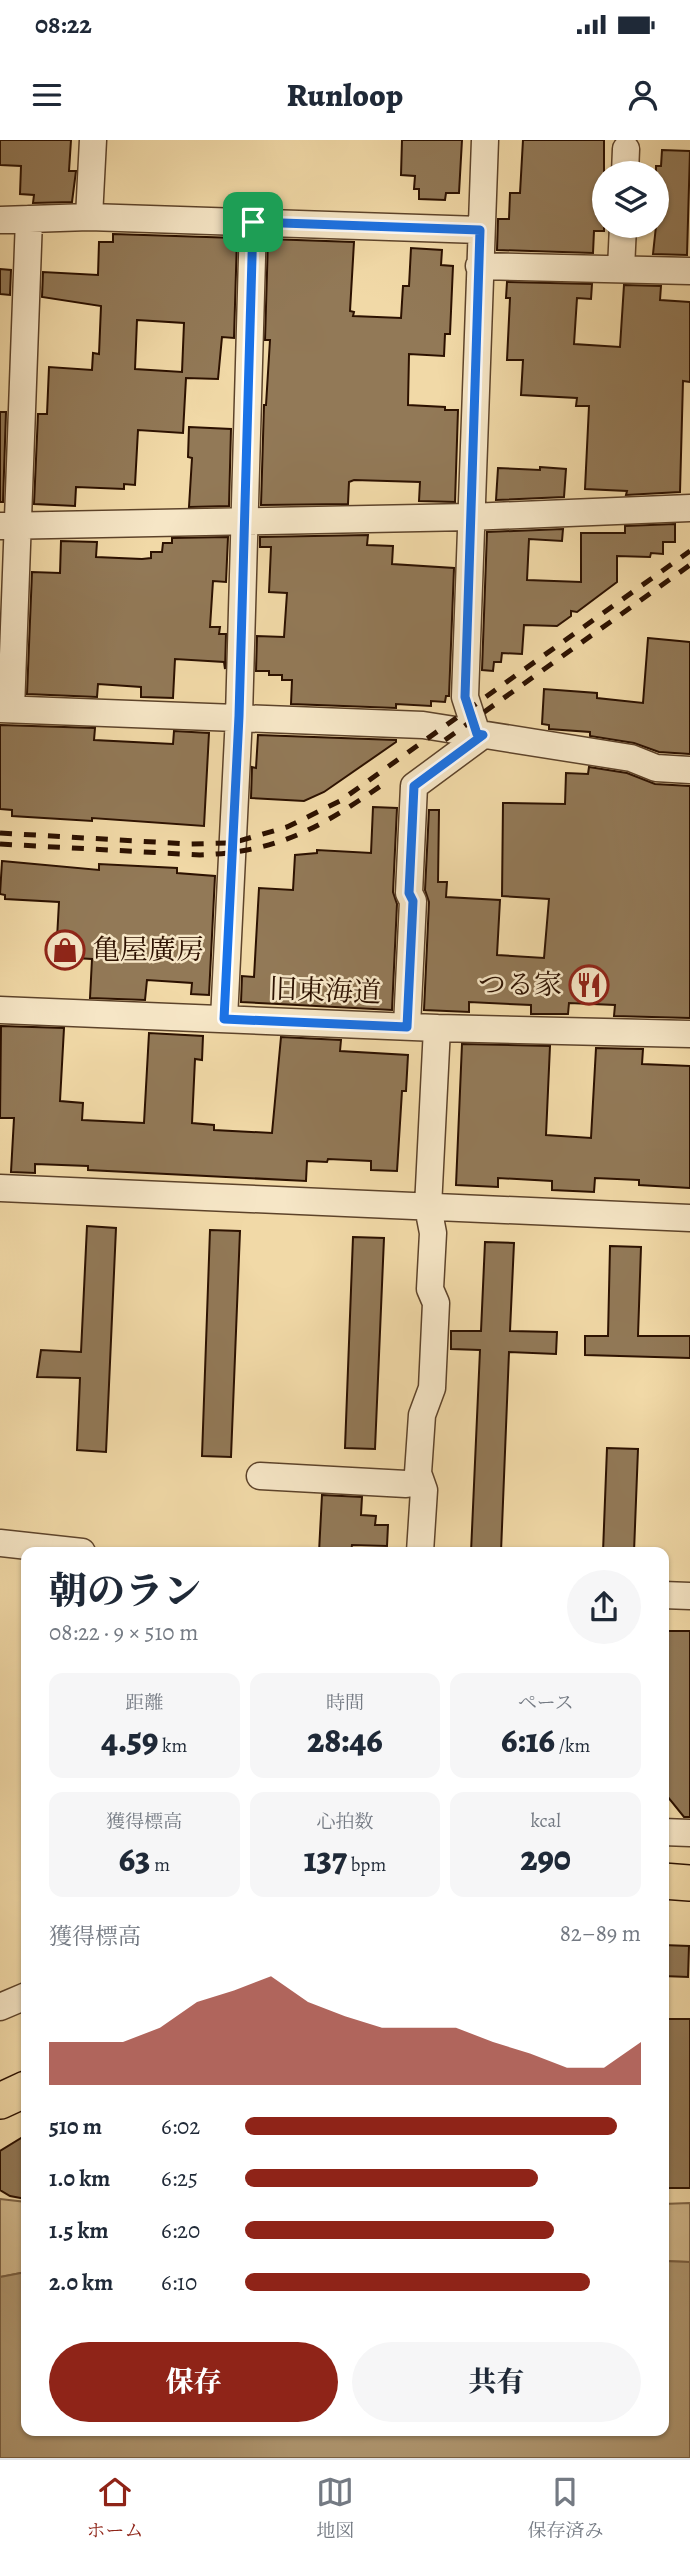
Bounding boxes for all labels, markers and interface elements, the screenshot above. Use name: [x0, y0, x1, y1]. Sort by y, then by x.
text: 08:22: [35, 7, 92, 42]
text: Runloop: [287, 73, 403, 117]
icon: menu: [28, 76, 66, 114]
icon: person: [624, 76, 662, 114]
map controls: [592, 161, 669, 238]
button: layers: [592, 161, 669, 238]
pin: [223, 192, 283, 252]
icon: arrive: [234, 203, 272, 241]
shop icon: 亀屋廣房: [44, 929, 86, 971]
place label: 亀屋廣房: [92, 931, 204, 969]
restaurant icon: つる家: [568, 964, 610, 1006]
place label: つる家: [478, 966, 562, 1004]
street label: 旧東海道: [268, 970, 382, 1012]
text: 朝のラン: [49, 1565, 201, 1617]
button: share: [567, 1570, 641, 1644]
text: 08:22 · 9 × 510 m: [49, 1617, 198, 1648]
text: 距離: [125, 1690, 163, 1716]
text: 時間: [326, 1690, 364, 1716]
text: ペース: [518, 1690, 574, 1716]
text: 4.59: [101, 1716, 158, 1764]
text: 28:46: [307, 1716, 383, 1764]
text: 6:16: [501, 1716, 555, 1764]
text: km: [158, 1733, 187, 1759]
text: /km: [555, 1733, 590, 1759]
text: kcal: [530, 1808, 561, 1834]
text: 獲得標高: [106, 1809, 182, 1835]
text: 心拍数: [316, 1809, 374, 1835]
text: 290: [520, 1834, 571, 1882]
text: 63: [119, 1835, 150, 1883]
text: 137: [304, 1835, 347, 1883]
text: m: [150, 1852, 170, 1878]
text: bpm: [347, 1852, 386, 1878]
text: 82–89 m: [560, 1918, 641, 1949]
text: 獲得標高: [49, 1921, 141, 1952]
text: 510 m: [49, 2111, 102, 2142]
text: 6:02: [161, 2111, 200, 2142]
text: 1.0 km: [49, 2163, 110, 2194]
text: 6:25: [161, 2163, 198, 2194]
text: 1.5 km: [49, 2215, 109, 2246]
text: 6:20: [161, 2215, 200, 2246]
text: 2.0 km: [49, 2267, 113, 2298]
text: 6:10: [161, 2267, 197, 2298]
button: 保存: [49, 2342, 338, 2422]
button: 共有: [352, 2342, 641, 2422]
tab: ホーム: [86, 2473, 144, 2544]
tab: 地図: [316, 2473, 355, 2544]
tab: 保存済み: [527, 2473, 604, 2544]

